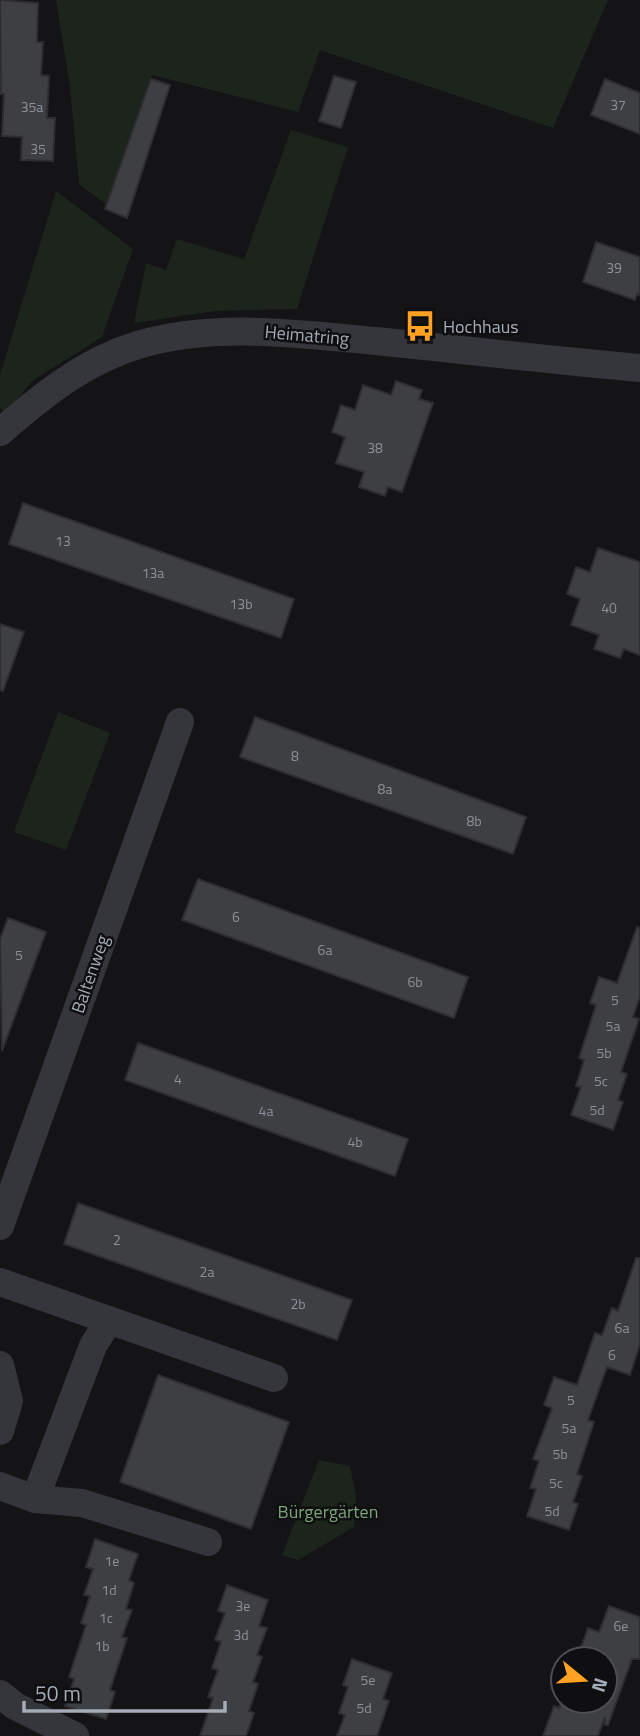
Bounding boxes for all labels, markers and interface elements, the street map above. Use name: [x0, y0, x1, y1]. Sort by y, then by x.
house number: 37: [610, 94, 626, 115]
house number: 35a: [21, 96, 43, 117]
house number: 35: [30, 138, 46, 159]
house number: 39: [606, 257, 622, 278]
bus stop icon: Hochhaus: [403, 309, 437, 343]
place label: Hochhaus: [443, 313, 519, 340]
street label: Heimatring: [264, 318, 350, 352]
house number: 38: [367, 437, 383, 458]
house number: 13: [55, 530, 71, 551]
house number: 13a: [142, 562, 164, 583]
house number: 13b: [229, 593, 253, 614]
house number: 40: [601, 597, 617, 618]
house number: 8: [291, 745, 299, 766]
house number: 8a: [378, 778, 392, 799]
house number: 8b: [466, 810, 482, 831]
house number: 6: [232, 906, 240, 927]
street label: Baltenweg: [64, 931, 116, 1017]
house number: 6a: [318, 939, 332, 960]
house number: 5: [15, 944, 23, 965]
house number: 6b: [407, 971, 423, 992]
house number: 5: [611, 989, 619, 1010]
house number: 5a: [606, 1015, 620, 1036]
house number: 5b: [596, 1042, 612, 1063]
house number: 4: [174, 1068, 182, 1089]
house number: 5c: [594, 1070, 608, 1091]
house number: 5d: [589, 1099, 605, 1120]
house number: 4a: [259, 1100, 273, 1121]
house number: 4b: [347, 1131, 363, 1152]
house number: 2: [113, 1229, 121, 1250]
house number: 2a: [200, 1261, 214, 1282]
house number: 2b: [290, 1293, 306, 1314]
house number: 6a: [615, 1317, 629, 1338]
house number: 6: [608, 1344, 616, 1365]
house number: 5: [567, 1389, 575, 1410]
house number: 5a: [562, 1417, 576, 1438]
house number: 5b: [552, 1443, 568, 1464]
house number: 5c: [549, 1472, 563, 1493]
park label: Bürgergärten: [278, 1498, 378, 1525]
house number: 5d: [544, 1500, 560, 1521]
house number: 1e: [105, 1550, 119, 1571]
house number: 1d: [101, 1579, 117, 1600]
house number: 3e: [236, 1595, 250, 1616]
house number: 1c: [99, 1607, 113, 1628]
house number: 6e: [614, 1615, 628, 1636]
house number: 3d: [233, 1624, 249, 1645]
house number: 1b: [94, 1635, 110, 1656]
north arrow: [549, 1645, 619, 1715]
house number: 5e: [361, 1669, 375, 1690]
scale bar: [24, 1670, 226, 1714]
text: N: [585, 1675, 616, 1696]
text: 50 m: [35, 1677, 81, 1709]
house number: 5d: [356, 1697, 372, 1718]

